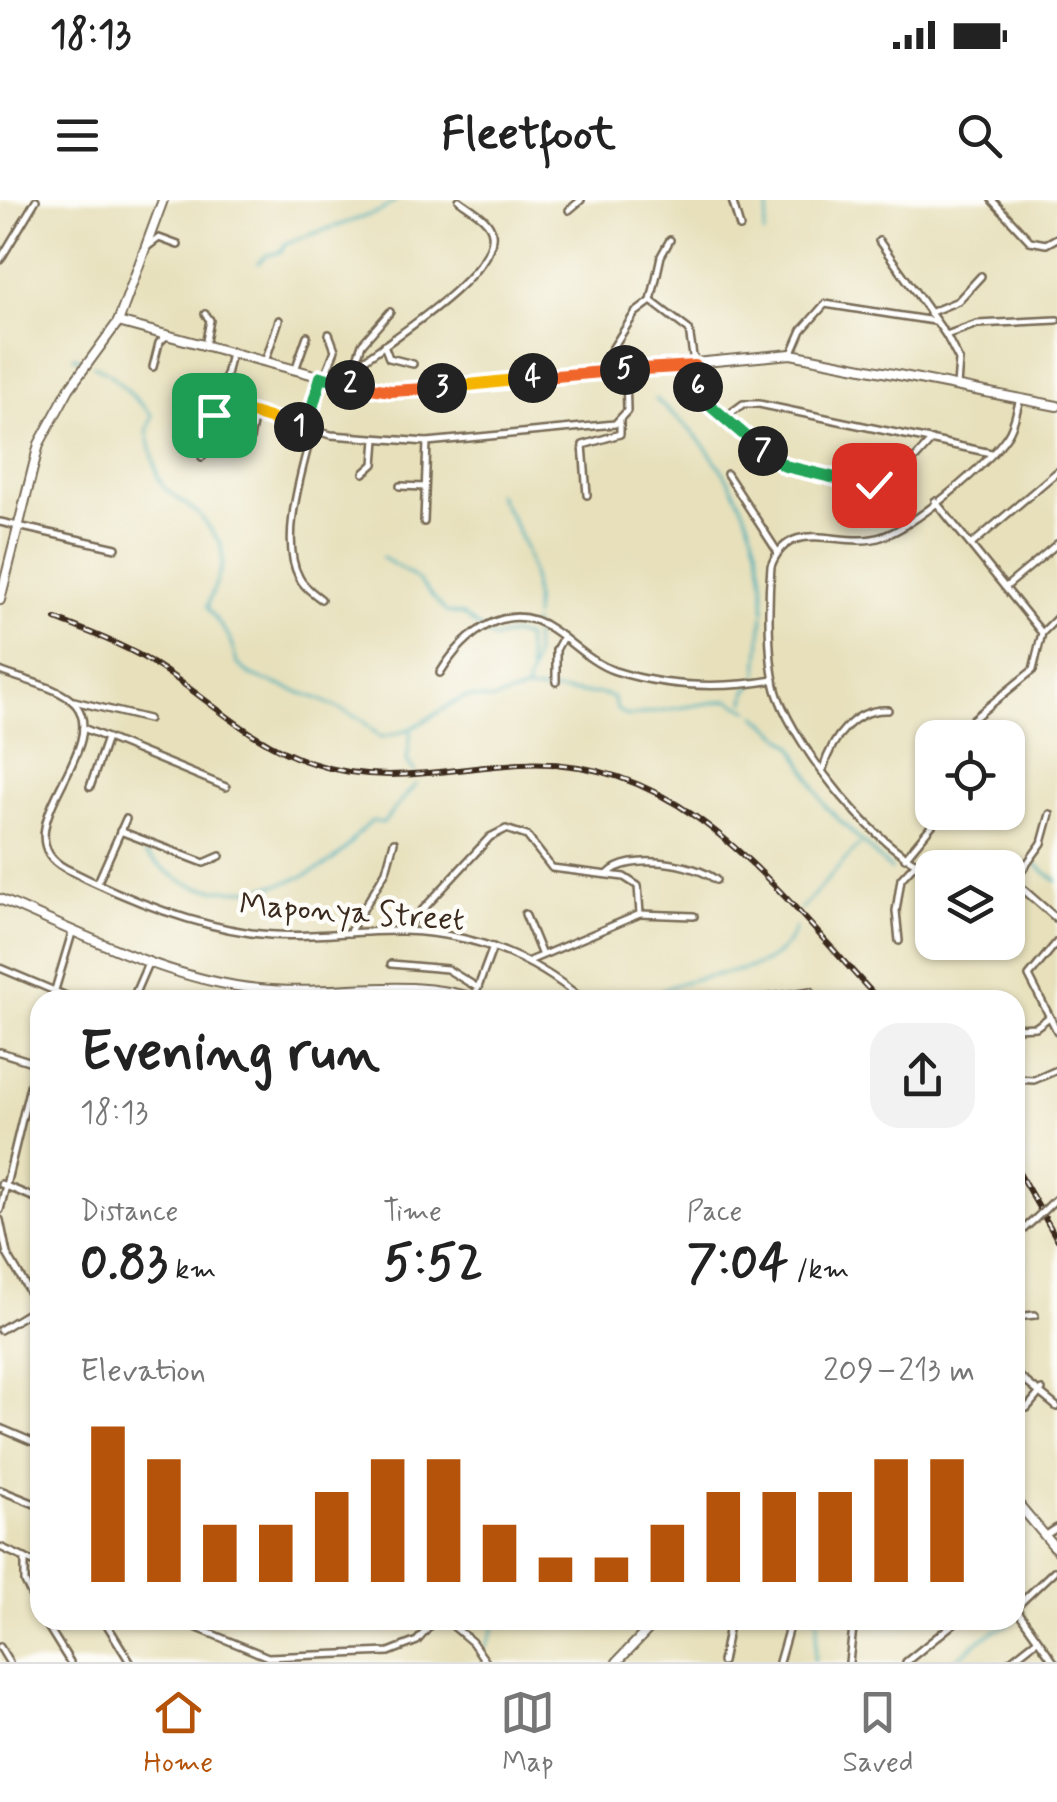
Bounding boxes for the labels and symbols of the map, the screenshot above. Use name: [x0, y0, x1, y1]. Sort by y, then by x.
pin: 5: [600, 345, 650, 395]
pin: 4: [508, 353, 558, 403]
pin: 2: [325, 360, 375, 410]
pin: 6: [673, 362, 723, 412]
pin: 3: [417, 363, 467, 413]
pin: [172, 373, 257, 458]
pin: 1: [274, 402, 324, 452]
pin: 7: [738, 426, 788, 476]
pin: [832, 443, 917, 528]
street label: Maponya Street: [238, 884, 466, 942]

